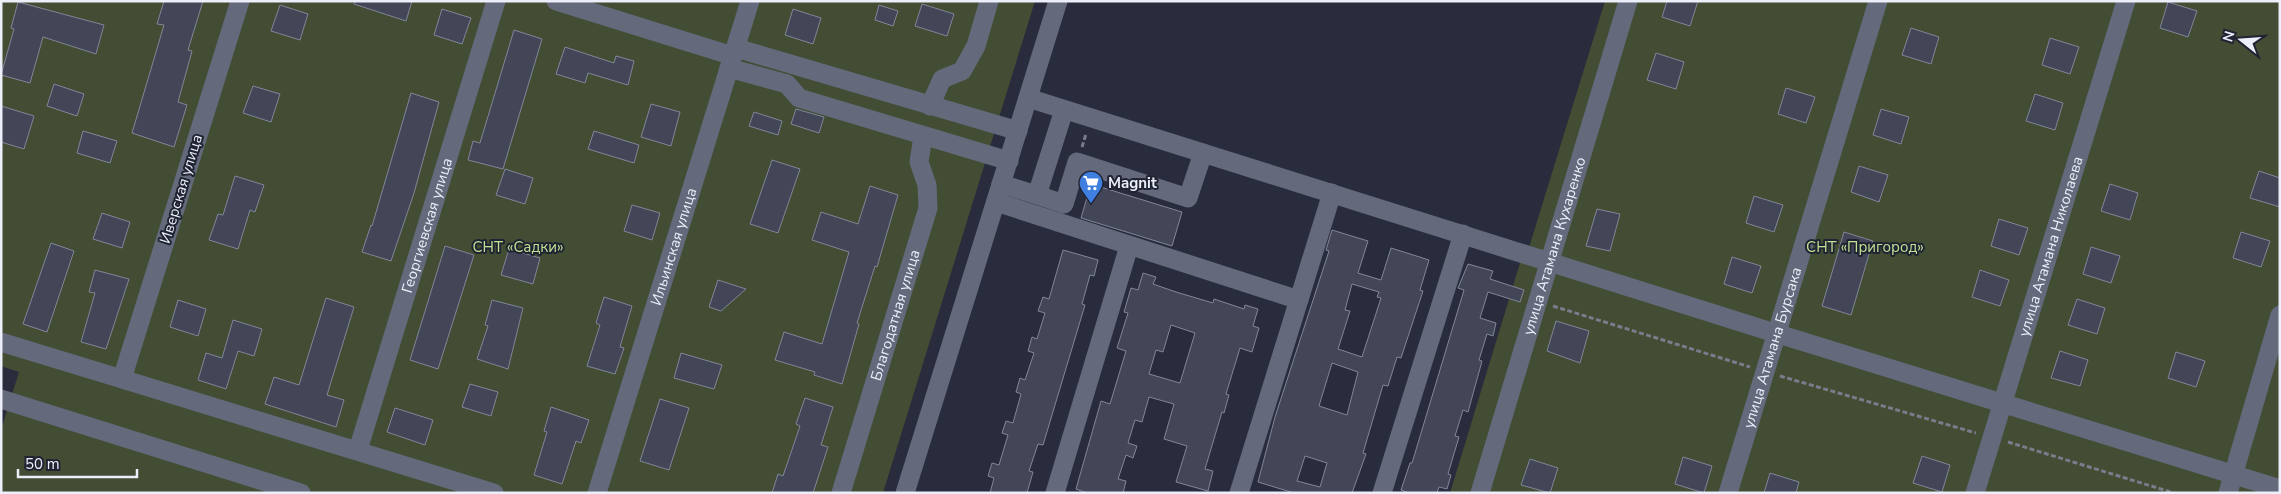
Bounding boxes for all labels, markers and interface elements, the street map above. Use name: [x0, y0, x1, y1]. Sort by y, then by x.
north arrow: [2216, 15, 2266, 65]
text: N: [2218, 29, 2240, 44]
street label: Иверская улица: [155, 132, 207, 246]
street label: улица Атамана Кухаренко: [1518, 154, 1591, 337]
street label: улица Атамана Николаева: [2014, 154, 2088, 339]
street label: Георгиевская улица: [397, 155, 457, 295]
supermarket icon: Magnit: [1078, 170, 1104, 204]
place label: Magnit: [1108, 173, 1157, 193]
street label: Ильинская улица: [646, 185, 701, 308]
park label: СНТ «Садки»: [472, 237, 564, 257]
park label: СНТ «Пригород»: [1806, 237, 1924, 257]
street label: Благодатная улица: [866, 247, 925, 383]
street label: улица Атамана Бурсака: [1738, 265, 1806, 431]
scale bar: [18, 446, 136, 478]
text: 50 m: [25, 454, 60, 474]

